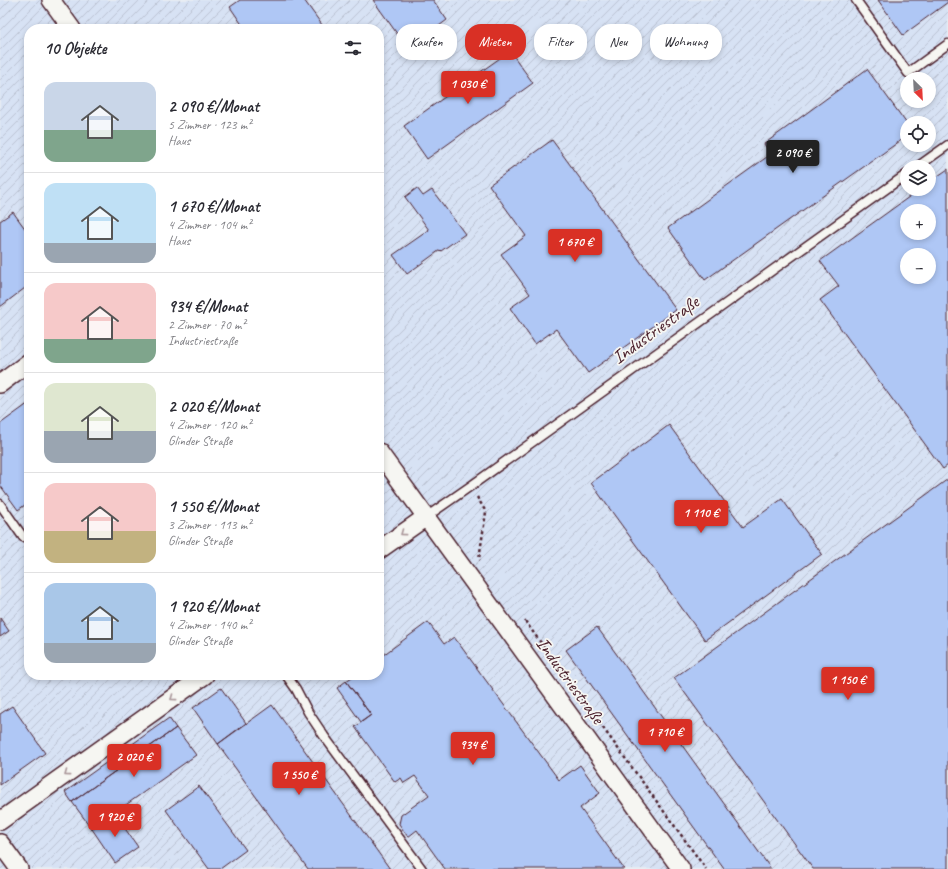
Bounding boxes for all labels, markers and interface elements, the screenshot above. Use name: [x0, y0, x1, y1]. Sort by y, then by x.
chip: Kaufen: [396, 24, 457, 60]
chip: Mieten: [465, 24, 526, 60]
chip: Filter: [534, 24, 587, 60]
chip: Neu: [595, 24, 642, 60]
chip: Wohnung: [650, 24, 722, 60]
icon: filters: [342, 37, 364, 59]
text: 10 Objekte: [44, 38, 107, 59]
pin: 1 030 €: [431, 71, 505, 105]
north arrow: [900, 72, 936, 108]
map controls: [900, 72, 936, 284]
text: 1 030 €: [450, 76, 486, 92]
text: 2 090 €/Monat: [168, 96, 259, 117]
icon: home: [76, 98, 124, 146]
button: locate: [900, 116, 936, 152]
text: 5 Zimmer · 123 m²: [168, 117, 251, 133]
text: Haus: [168, 133, 190, 149]
pin: 2 090 €: [756, 140, 830, 174]
text: 2 090 €: [775, 145, 811, 161]
button: layers: [900, 160, 936, 196]
text: 1 670 €/Monat: [168, 196, 259, 217]
icon: home: [76, 199, 124, 247]
button: +: [900, 204, 936, 240]
text: 4 Zimmer · 104 m²: [168, 217, 251, 233]
pin: 1 670 €: [538, 229, 612, 263]
text: Haus: [168, 233, 190, 249]
text: 1 670 €: [557, 234, 593, 250]
button: −: [900, 248, 936, 284]
street label: Industriestraße: [607, 289, 705, 369]
text: 934 €/Monat: [168, 296, 247, 317]
icon: home: [76, 299, 124, 347]
text: 2 Zimmer · 70 m²: [168, 317, 245, 333]
text: Industriestraße: [168, 333, 237, 349]
text: 2 020 €/Monat: [168, 396, 259, 417]
icon: home: [76, 399, 124, 447]
text: 4 Zimmer · 120 m²: [168, 417, 251, 433]
text: Glinder Straße: [168, 433, 232, 449]
text: 1 550 €/Monat: [168, 496, 259, 517]
icon: home: [76, 499, 124, 547]
pin: 1 110 €: [664, 500, 738, 534]
text: 1 110 €: [683, 505, 719, 521]
text: 3 Zimmer · 113 m²: [168, 517, 251, 533]
one-way arrow: [400, 529, 407, 536]
text: Glinder Straße: [168, 533, 232, 549]
text: 1 920 €/Monat: [168, 596, 259, 617]
icon: home: [76, 599, 124, 647]
text: 4 Zimmer · 140 m²: [168, 617, 251, 633]
street label: Industriestraße: [531, 632, 611, 730]
text: Glinder Straße: [168, 633, 232, 649]
pin: 1 150 €: [811, 667, 885, 701]
text: 1 150 €: [830, 672, 866, 688]
one-way arrow: [170, 693, 177, 701]
pin: 1 710 €: [628, 719, 702, 753]
text: 1 710 €: [647, 724, 683, 740]
pin: 934 €: [445, 732, 501, 766]
text: 934 €: [460, 737, 486, 753]
pin: 2 020 €: [97, 744, 171, 778]
text: 2 020 €: [116, 749, 152, 765]
pin: 1 550 €: [262, 762, 336, 796]
text: 1 550 €: [281, 767, 317, 783]
one-way arrow: [65, 769, 72, 776]
pin: 1 920 €: [78, 804, 152, 838]
text: 1 920 €: [97, 809, 133, 825]

